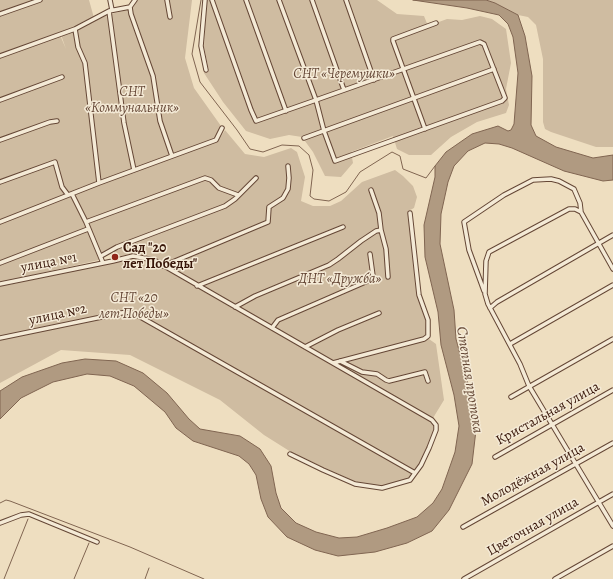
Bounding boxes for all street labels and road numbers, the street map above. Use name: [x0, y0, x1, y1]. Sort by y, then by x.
street label: улица №1: [20, 249, 78, 277]
street label: улица №2: [28, 301, 88, 329]
street label: Кристальная улица: [493, 379, 603, 449]
street label: Молодёжная улица: [478, 440, 588, 510]
street label: Цветочная улица: [484, 494, 582, 560]

